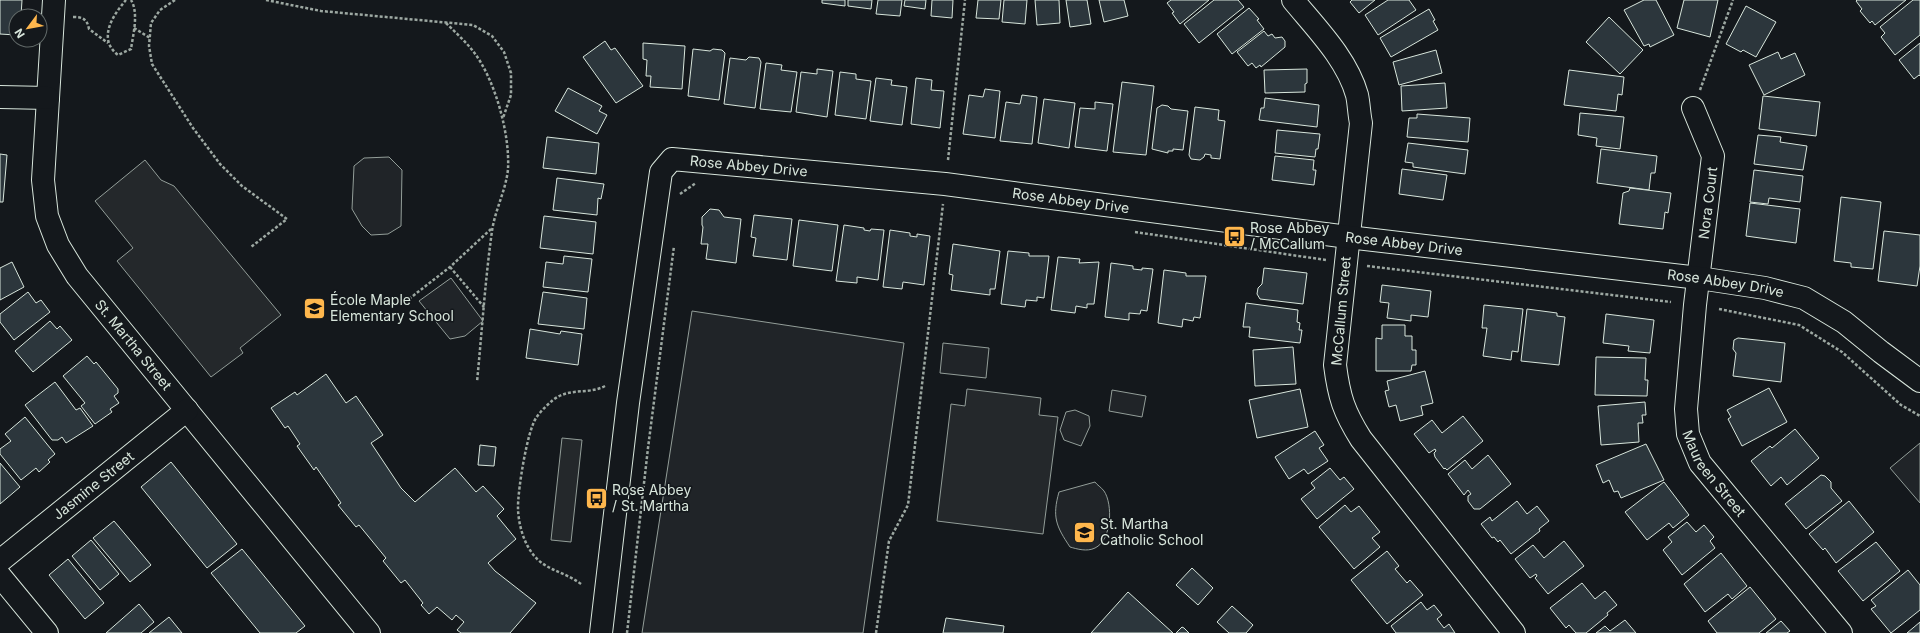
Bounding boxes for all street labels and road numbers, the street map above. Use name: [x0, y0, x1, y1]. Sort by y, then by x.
street label: Rose Abbey Drive: [689, 152, 808, 179]
street label: Nora Court: [1695, 165, 1720, 240]
street label: Rose Abbey Drive: [1011, 184, 1131, 216]
street label: Rose Abbey Drive: [1345, 228, 1464, 258]
street label: McCallum Street: [1327, 255, 1354, 366]
street label: Rose Abbey Drive: [1666, 265, 1786, 301]
street label: St. Martha Street: [92, 296, 176, 394]
street label: Maureen Street: [1679, 427, 1750, 520]
street label: Jasmine Street: [49, 447, 137, 523]

